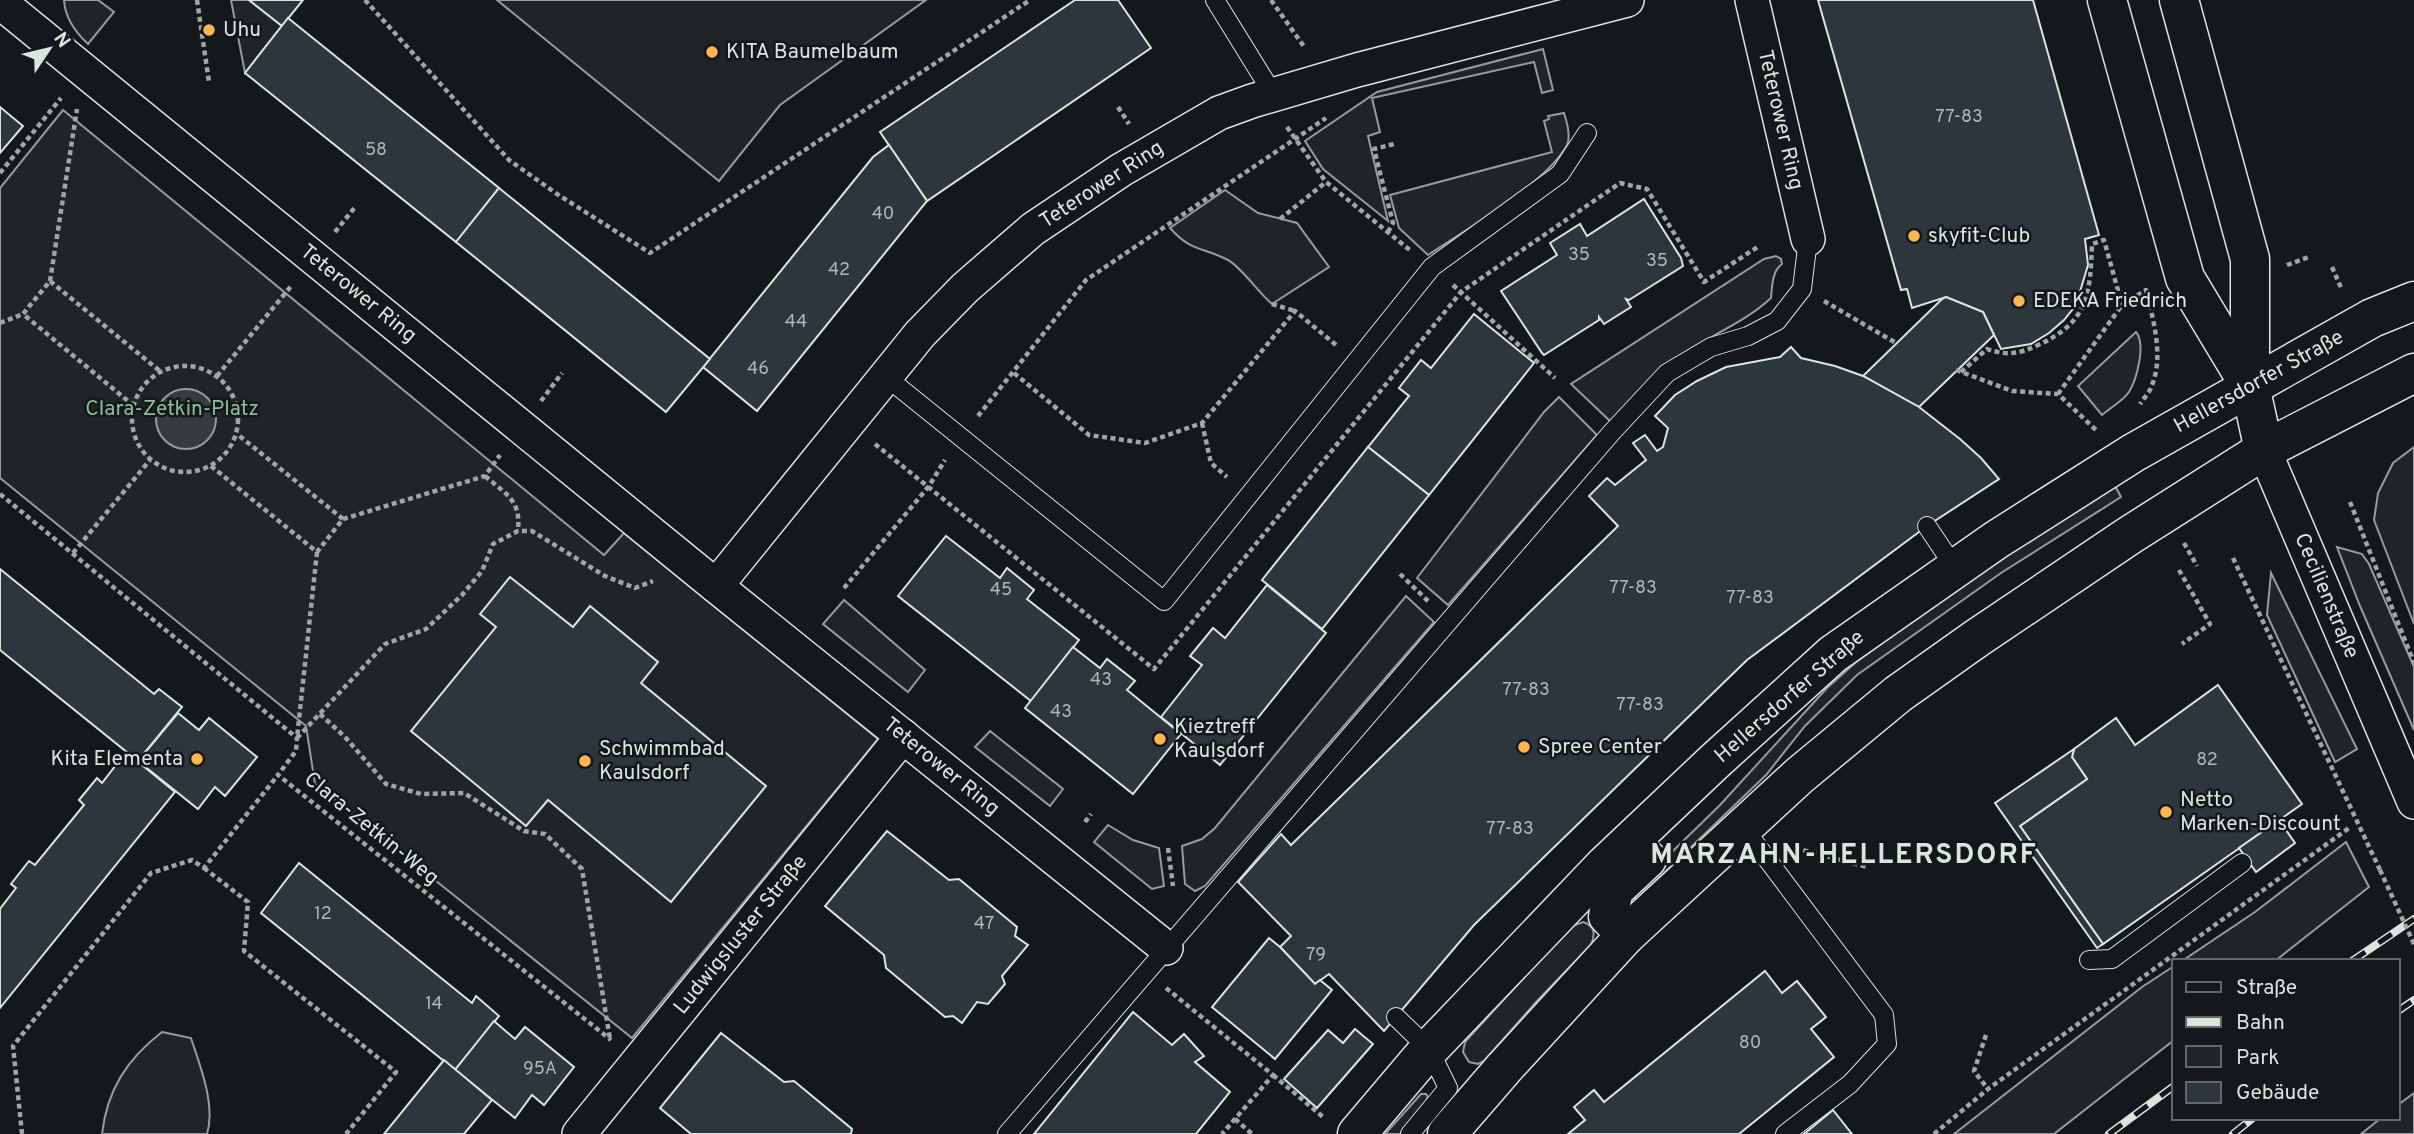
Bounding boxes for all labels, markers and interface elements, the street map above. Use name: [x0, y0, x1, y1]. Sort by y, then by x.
north arrow: [14, 14, 84, 84]
place label: Uhu: [223, 17, 261, 44]
marker: Uhu: [201, 22, 217, 38]
text: N: [48, 28, 75, 53]
place label: KITA Baumelbaum: [726, 39, 899, 66]
marker: KITA Baumelbaum: [704, 44, 720, 60]
street label: Teterower Ring: [1751, 48, 1809, 192]
house number: 77-83: [1935, 106, 1983, 129]
street label: Teterower Ring: [1035, 135, 1169, 235]
house number: 58: [365, 139, 387, 162]
house number: 40: [872, 203, 894, 226]
place label: skyfit-Club: [1928, 223, 2030, 250]
marker: skyfit-Club: [1906, 228, 1922, 244]
street label: Teterower Ring: [294, 239, 422, 349]
house number: 35: [1568, 244, 1590, 267]
house number: 35: [1646, 250, 1668, 273]
house number: 42: [828, 259, 850, 282]
place label: EDEKA Friedrich: [2033, 288, 2187, 315]
marker: EDEKA Friedrich: [2011, 293, 2027, 309]
house number: 44: [785, 311, 807, 334]
street label: Hellersdorfer Straße: [2169, 324, 2349, 440]
house number: 46: [747, 358, 769, 381]
park label: Clara-Zetkin-Platz: [85, 396, 259, 423]
street label: Cecilienstraße: [2287, 529, 2365, 663]
house number: 77-83: [1609, 577, 1657, 600]
house number: 45: [990, 579, 1012, 602]
house number: 77-83: [1726, 587, 1774, 610]
street label: Hellersdorfer Straße: [1709, 624, 1871, 770]
house number: 43: [1090, 669, 1112, 692]
house number: 77-83: [1502, 679, 1550, 702]
house number: 77-83: [1616, 694, 1664, 717]
house number: 43: [1050, 701, 1072, 724]
street label: Teterower Ring: [877, 712, 1005, 822]
place label: Kieztreff Kaulsdorf: [1174, 714, 1264, 765]
marker: Kieztreff Kaulsdorf: [1152, 731, 1168, 747]
place label: Spree Center: [1538, 734, 1662, 761]
place label: Schwimmbad Kaulsdorf: [599, 736, 725, 787]
marker: Spree Center: [1516, 739, 1532, 755]
place label: Kita Elementa: [51, 746, 183, 773]
house number: 82: [2196, 749, 2218, 772]
marker: Kita Elementa: [189, 751, 205, 767]
marker: Schwimmbad Kaulsdorf: [577, 753, 593, 769]
street label: Clara-Zetkin-Weg: [298, 766, 444, 892]
place label: Netto Marken-Discount: [2180, 787, 2341, 838]
marker: Netto Marken-Discount: [2158, 804, 2174, 820]
house number: 77-83: [1486, 818, 1534, 841]
district label: MARZAHN-HELLERSDORF: [1650, 838, 2038, 874]
street label: Ludwigsluster Straße: [668, 850, 814, 1020]
house number: 12: [314, 903, 332, 926]
house number: 47: [974, 913, 994, 936]
house number: 79: [1306, 944, 1326, 967]
legend: [2172, 959, 2400, 1120]
text: Straße: [2236, 975, 2297, 1002]
house number: 14: [425, 993, 443, 1016]
text: Bahn: [2236, 1010, 2285, 1037]
house number: 80: [1739, 1032, 1761, 1055]
text: Park: [2236, 1045, 2279, 1072]
house number: 95A: [523, 1058, 557, 1081]
text: Gebäude: [2236, 1080, 2319, 1107]

